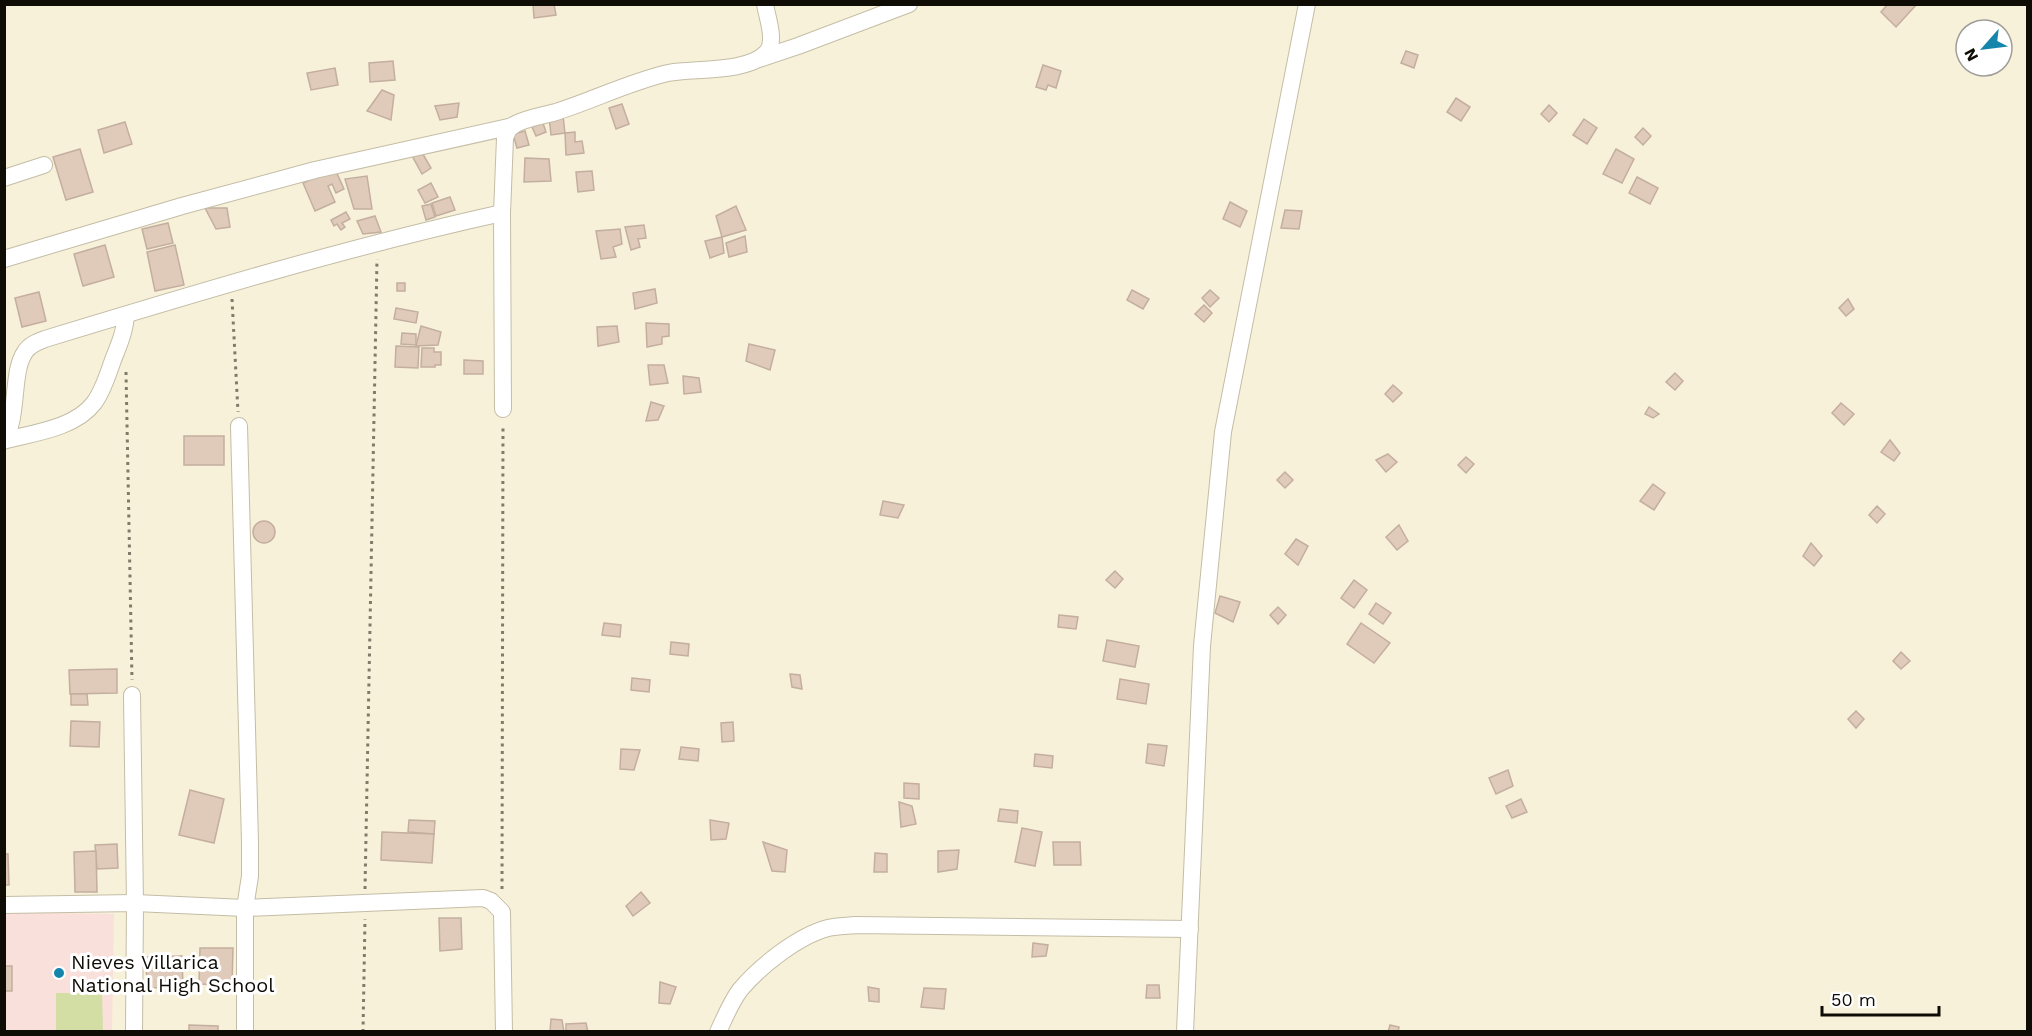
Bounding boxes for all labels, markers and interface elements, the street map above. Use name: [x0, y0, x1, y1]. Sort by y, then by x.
north arrow: [1954, 18, 2014, 78]
text: N: [1960, 45, 1982, 65]
place label: Nieves Villarica National High School: [71, 950, 274, 997]
marker: Nieves Villarica National High School: [52, 966, 66, 980]
scale bar: [1822, 979, 1939, 1017]
text: 50 m: [1831, 989, 1876, 1010]

